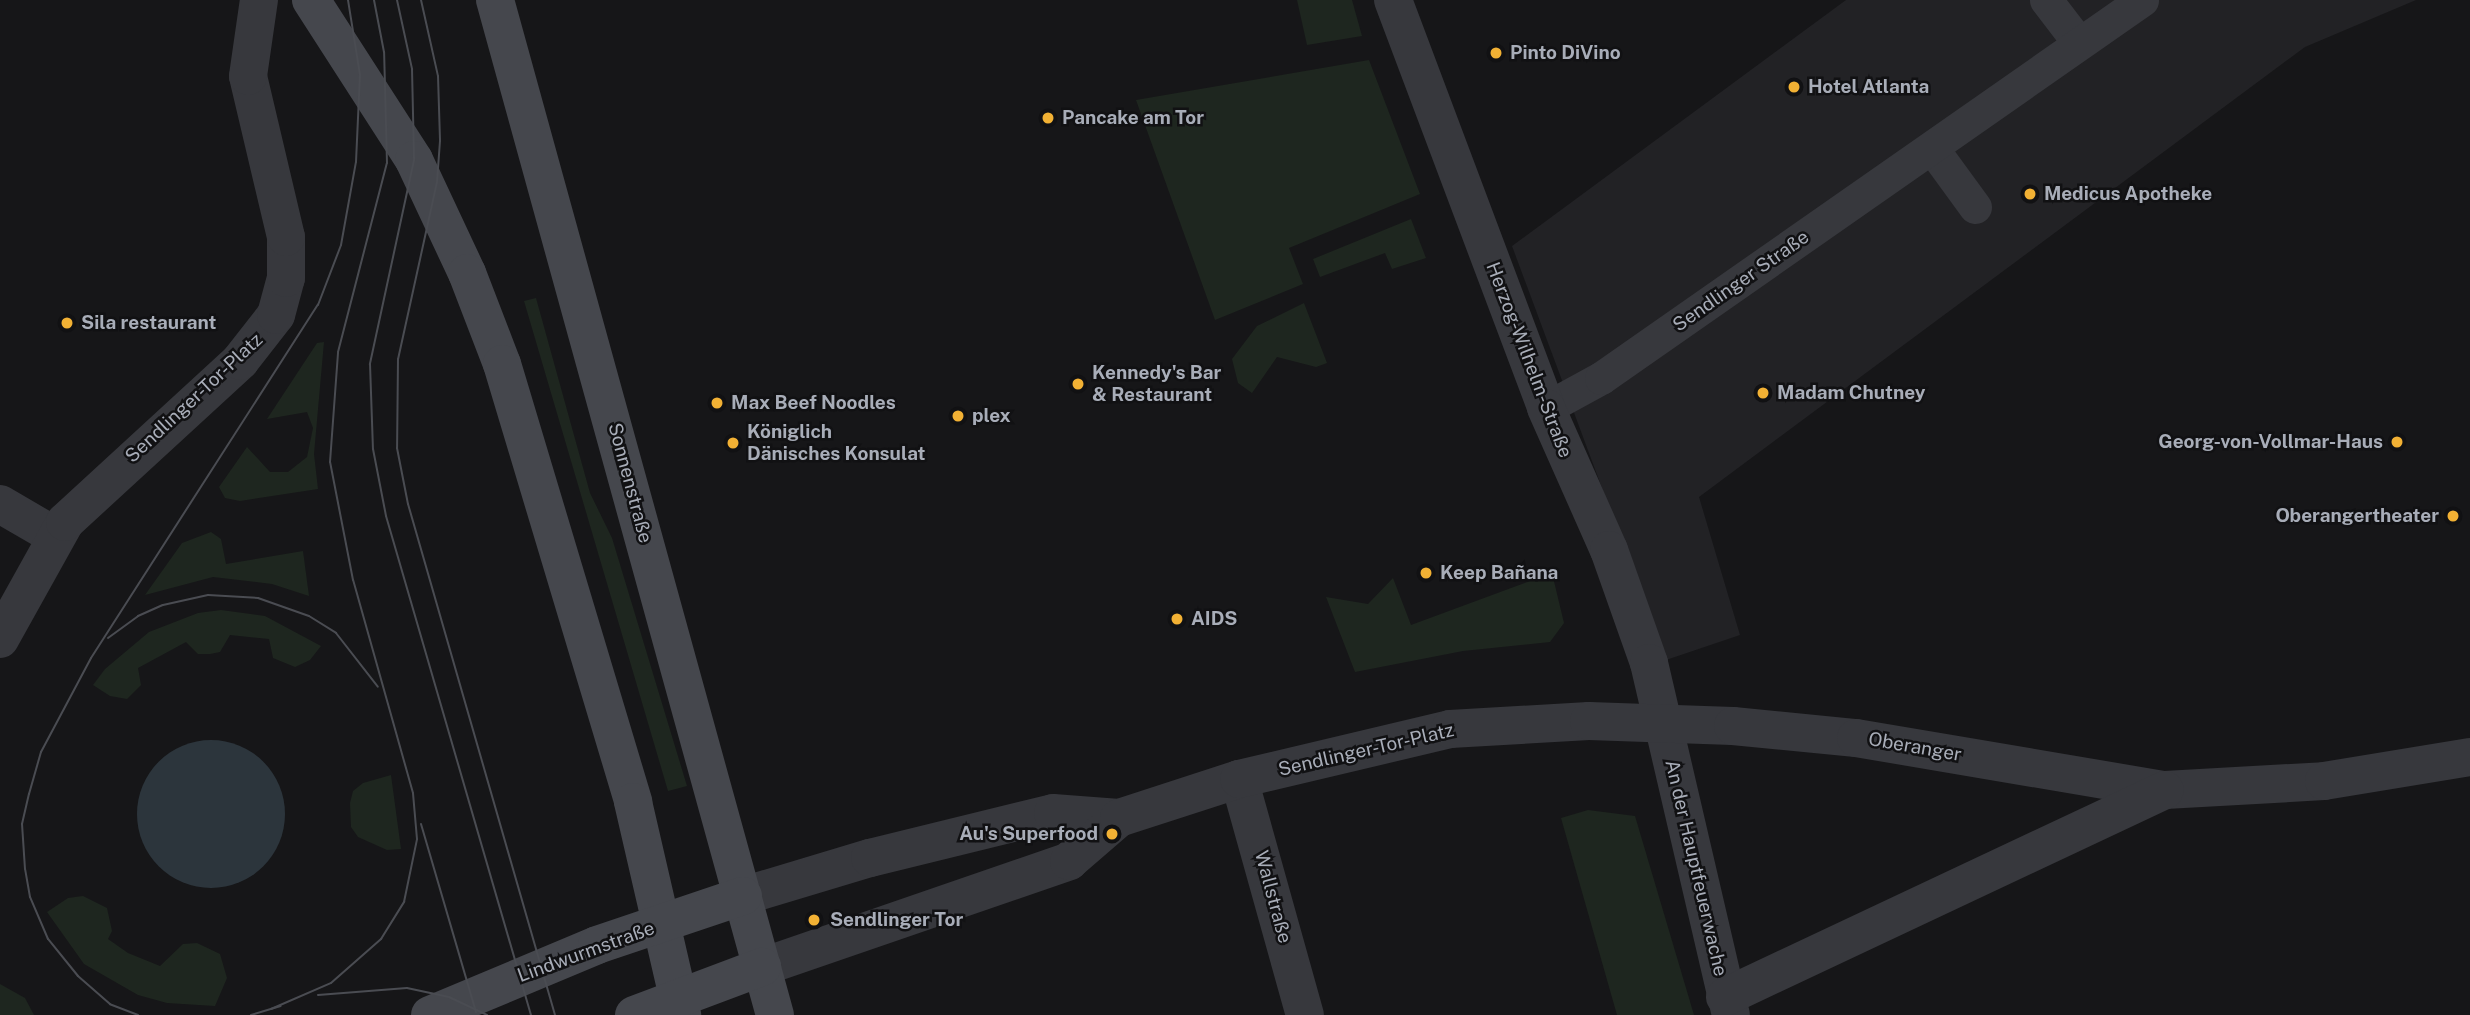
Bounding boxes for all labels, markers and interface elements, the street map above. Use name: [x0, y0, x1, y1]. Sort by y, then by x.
place label: Pinto DiVino: [1510, 42, 1621, 64]
marker: Pinto DiVino: [1488, 45, 1504, 61]
place label: Hotel Atlanta: [1808, 76, 1929, 98]
marker: Hotel Atlanta: [1786, 79, 1802, 95]
place label: Pancake am Tor: [1062, 107, 1204, 129]
marker: Pancake am Tor: [1040, 110, 1056, 126]
place label: Medicus Apotheke: [2044, 183, 2212, 205]
marker: Medicus Apotheke: [2022, 186, 2038, 202]
street label: Sendlinger Straße: [1669, 225, 1813, 337]
street label: Herzog-Wilhelm-Straße: [1481, 259, 1577, 461]
place label: Sila restaurant: [81, 312, 216, 334]
marker: Sila restaurant: [59, 315, 75, 331]
street label: Sendlinger-Tor-Platz: [121, 328, 267, 468]
place label: Kennedy's Bar & Restaurant: [1092, 362, 1221, 406]
marker: Kennedy's Bar & Restaurant: [1070, 376, 1086, 392]
place label: Madam Chutney: [1777, 382, 1926, 404]
marker: Madam Chutney: [1755, 385, 1771, 401]
place label: Max Beef Noodles: [731, 392, 896, 414]
marker: Max Beef Noodles: [709, 395, 725, 411]
place label: plex: [972, 405, 1011, 427]
marker: plex: [950, 408, 966, 424]
street label: Sonnenstraße: [603, 420, 657, 546]
place label: Königlich Dänisches Konsulat: [747, 421, 926, 465]
place label: Georg-von-Vollmar-Haus: [2158, 431, 2383, 453]
marker: Georg-von-Vollmar-Haus: [2389, 434, 2405, 450]
marker: Königlich Dänisches Konsulat: [725, 435, 741, 451]
place label: Oberangertheater: [2275, 505, 2439, 527]
marker: Oberangertheater: [2445, 508, 2461, 524]
place label: Keep Bañana: [1440, 562, 1558, 584]
marker: Keep Bañana: [1418, 565, 1434, 581]
place label: AIDS: [1191, 608, 1237, 630]
marker: AIDS: [1169, 611, 1185, 627]
street label: Sendlinger-Tor-Platz: [1276, 719, 1456, 781]
street label: Oberanger: [1867, 728, 1963, 766]
street label: An der Hauptfeuerwache: [1660, 758, 1732, 978]
place label: Au's Superfood: [959, 823, 1098, 845]
marker: Au's Superfood: [1104, 826, 1120, 842]
street label: Wallstraße: [1250, 848, 1296, 946]
place label: Sendlinger Tor: [830, 909, 963, 931]
marker: Sendlinger Tor: [804, 910, 824, 930]
street label: Lindwurmstraße: [514, 917, 658, 987]

